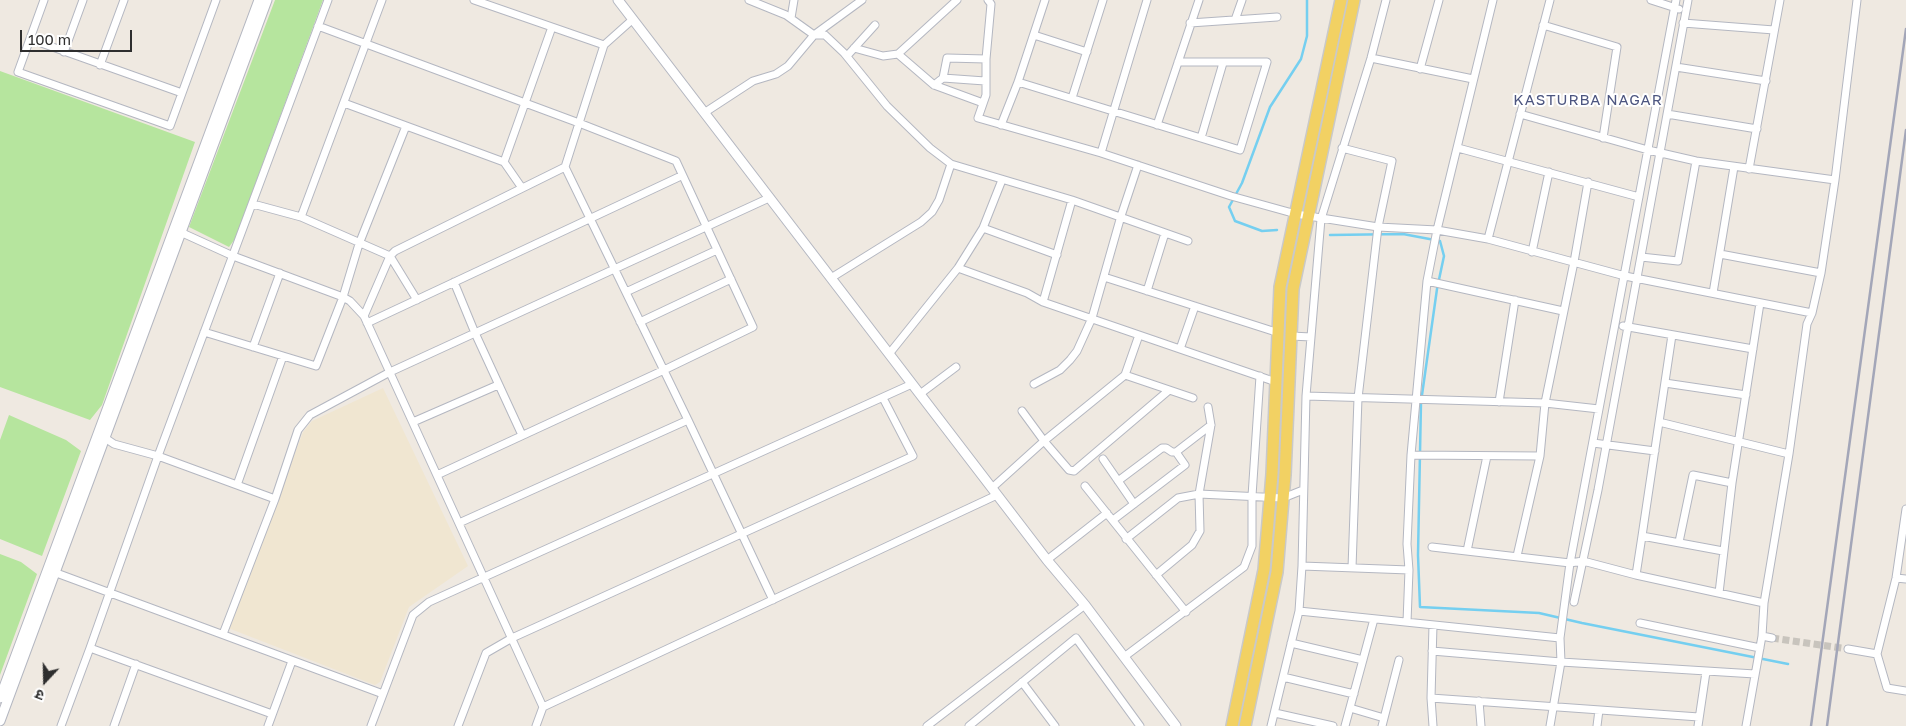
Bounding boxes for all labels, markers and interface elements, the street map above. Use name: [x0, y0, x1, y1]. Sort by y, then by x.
scale bar: [22, 20, 135, 52]
text: 100 m: [28, 30, 71, 48]
district label: KASTURBA NAGAR: [1511, 91, 1665, 109]
north arrow: [20, 656, 70, 706]
text: उ: [33, 686, 46, 705]

